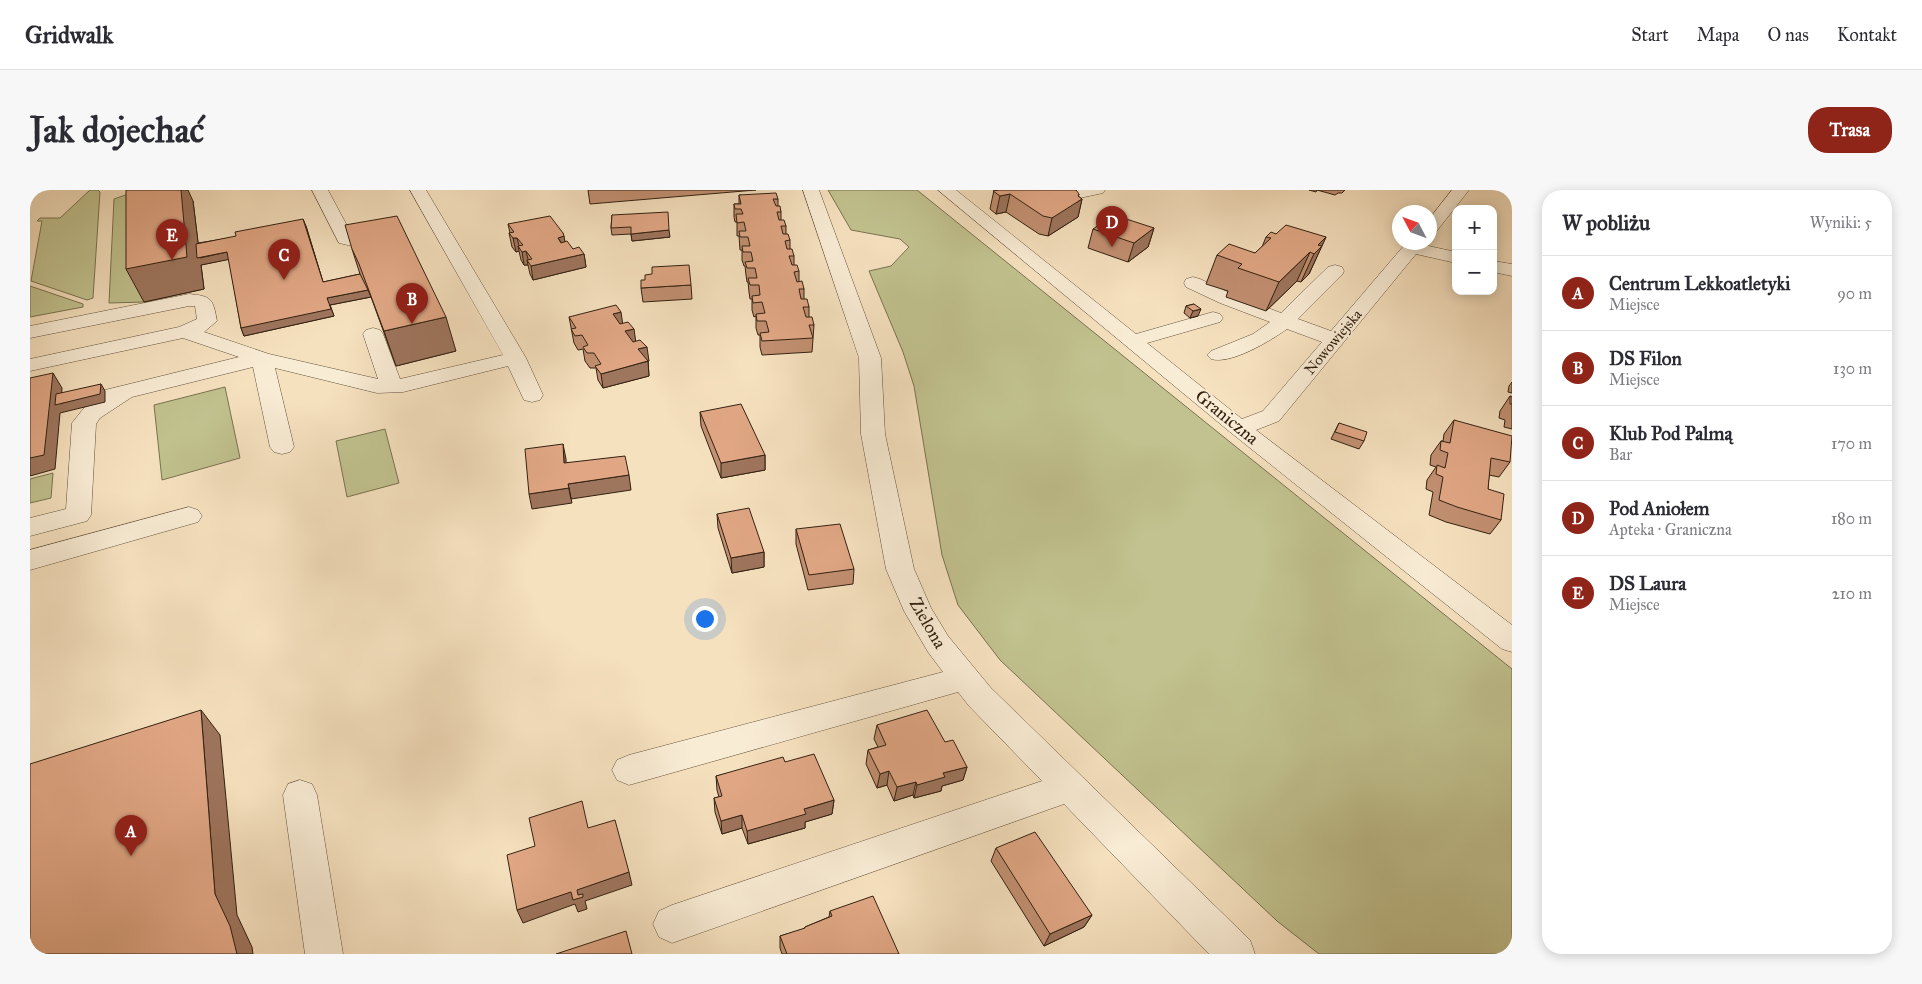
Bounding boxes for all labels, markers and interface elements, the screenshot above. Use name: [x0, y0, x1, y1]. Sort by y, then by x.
text: Gridwalk: [25, 20, 113, 50]
text: Start: [1631, 24, 1669, 46]
text: Mapa: [1697, 24, 1739, 46]
text: O nas: [1767, 24, 1809, 46]
text: Kontakt: [1837, 24, 1897, 46]
button: Trasa: [1808, 107, 1892, 153]
text: Jak dojechać: [30, 109, 204, 152]
north arrow: [1392, 205, 1437, 250]
map controls: [1452, 205, 1497, 295]
button: +: [1452, 205, 1497, 250]
pin: D: [1096, 206, 1128, 247]
text: W pobliżu: [1562, 210, 1650, 236]
text: Wyniki: 5: [1810, 213, 1872, 232]
pin: E: [156, 219, 188, 260]
pin: C: [268, 239, 300, 280]
button: −: [1452, 250, 1497, 295]
text: Centrum Lekkoatletyki: [1609, 272, 1791, 295]
pin: B: [396, 283, 428, 324]
text: A: [1573, 284, 1583, 303]
text: 90 m: [1837, 284, 1872, 303]
text: Miejsce: [1609, 295, 1660, 314]
street label: Nowowiejska: [1300, 305, 1366, 378]
text: DS Filon: [1609, 347, 1682, 370]
text: B: [1573, 359, 1583, 378]
text: 130 m: [1833, 359, 1872, 378]
text: Miejsce: [1609, 370, 1660, 389]
street label: Graniczna: [1191, 385, 1264, 450]
text: Klub Pod Palmą: [1609, 422, 1732, 445]
text: C: [1573, 434, 1583, 453]
text: 170 m: [1831, 434, 1872, 453]
text: Bar: [1609, 445, 1632, 464]
text: Pod Aniołem: [1609, 497, 1710, 520]
text: D: [1572, 509, 1584, 528]
text: 180 m: [1831, 509, 1872, 528]
text: Apteka · Graniczna: [1609, 520, 1732, 539]
text: DS Laura: [1609, 572, 1686, 595]
text: E: [1572, 584, 1584, 603]
text: 210 m: [1832, 584, 1872, 603]
street label: Zielona: [905, 594, 951, 653]
text: Miejsce: [1609, 595, 1660, 614]
your location: [692, 606, 718, 632]
pin: A: [115, 815, 147, 856]

